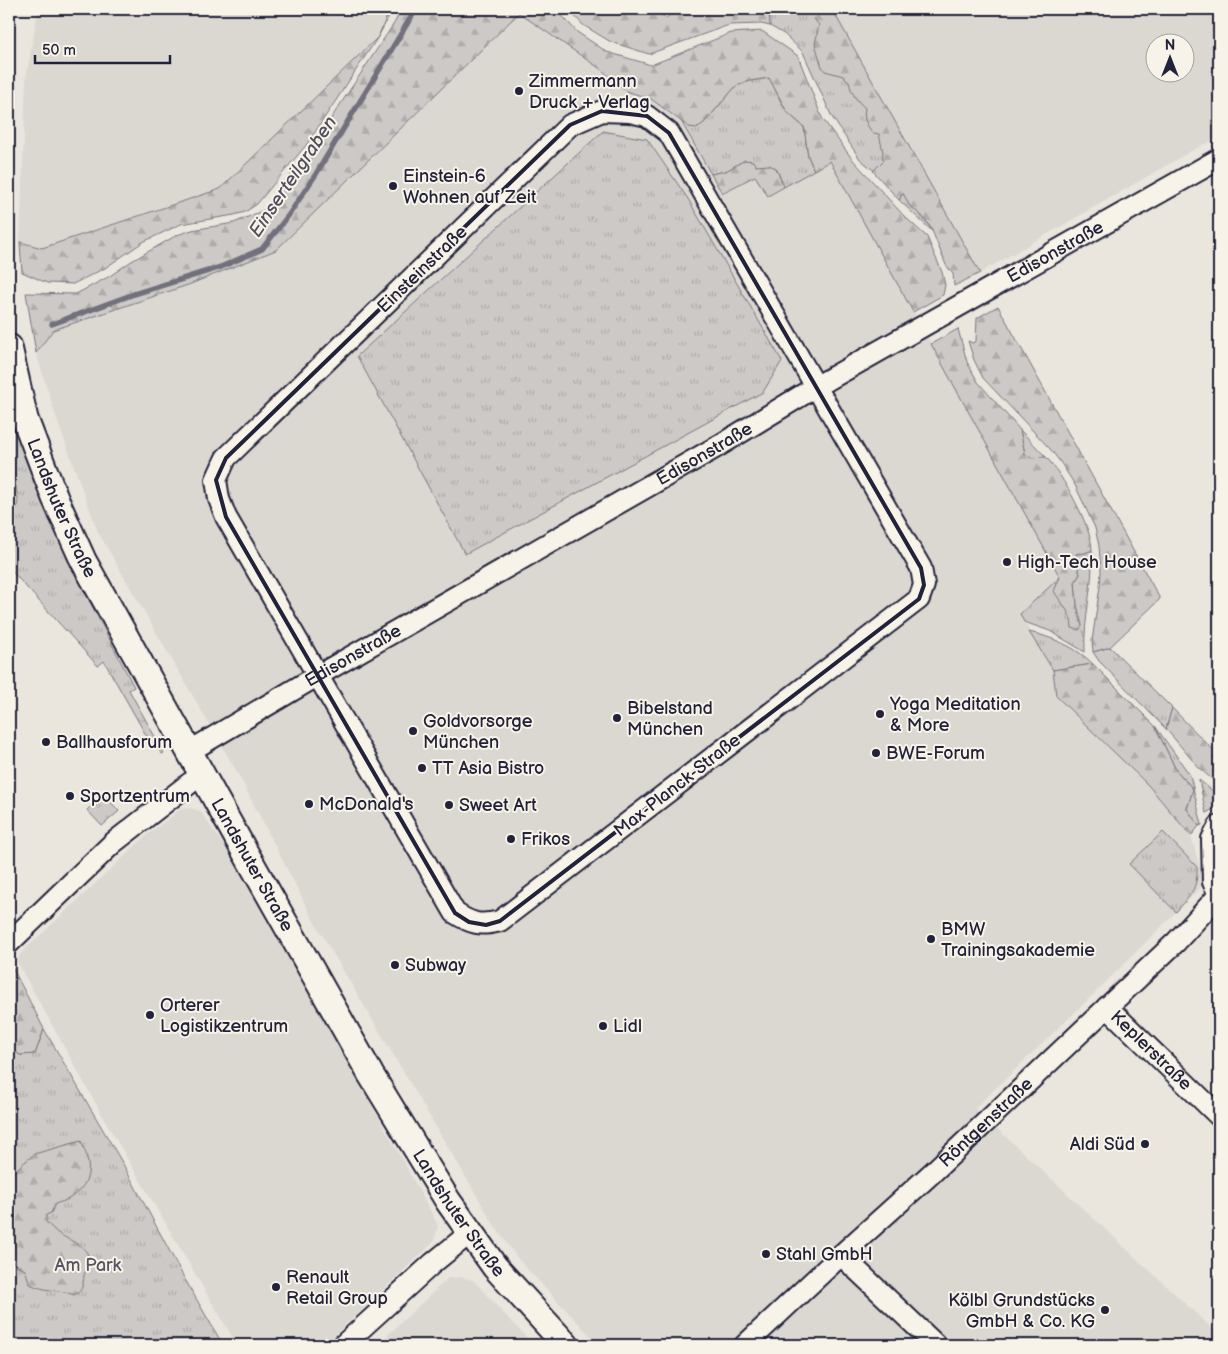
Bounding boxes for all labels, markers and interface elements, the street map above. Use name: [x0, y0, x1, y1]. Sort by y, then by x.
scale bar: [35, 32, 170, 64]
north arrow: [1146, 32, 1196, 82]
text: N: [1165, 37, 1175, 54]
text: 50 m: [42, 41, 76, 60]
place label: Zimmermann Druck + Verlag: [528, 71, 650, 113]
marker: Zimmermann Druck + Verlag: [513, 85, 525, 97]
water label: Einserteilgraben: [244, 112, 342, 242]
place label: Einstein-6 Wohnen auf Zeit: [403, 166, 537, 208]
marker: Einstein-6 Wohnen auf Zeit: [387, 180, 399, 192]
street label: Edisonstraße: [1004, 216, 1108, 287]
street label: Einsteinstraße: [373, 221, 472, 317]
street label: Edisonstraße: [653, 418, 756, 490]
street label: Landshuter Straße: [22, 436, 101, 582]
place label: High-Tech House: [1017, 552, 1157, 573]
marker: High-Tech House: [1001, 556, 1013, 568]
street label: Edisonstraße: [301, 620, 405, 692]
place label: Yoga Meditation & More: [889, 694, 1021, 736]
place label: Bibelstand München: [627, 698, 713, 740]
marker: Yoga Meditation & More: [874, 708, 886, 720]
place label: Goldvorsorge München: [423, 711, 533, 753]
marker: Bibelstand München: [611, 712, 623, 724]
marker: Goldvorsorge München: [407, 725, 419, 737]
street label: Max-Planck-Straße: [610, 729, 745, 841]
place label: Ballhausforum: [56, 732, 172, 753]
marker: Ballhausforum: [40, 736, 52, 748]
place label: BWE-Forum: [886, 743, 985, 764]
marker: BWE-Forum: [870, 747, 882, 759]
place label: TT Asia Bistro: [432, 758, 544, 779]
marker: TT Asia Bistro: [416, 762, 428, 774]
place label: Sportzentrum: [80, 786, 190, 807]
marker: Sportzentrum: [64, 790, 76, 802]
place label: McDonald's: [319, 794, 414, 815]
street label: Landshuter Straße: [206, 795, 298, 936]
place label: Sweet Art: [459, 795, 537, 816]
marker: McDonald's: [303, 798, 315, 810]
marker: Sweet Art: [443, 799, 455, 811]
place label: Frikos: [521, 829, 570, 850]
marker: Frikos: [505, 833, 517, 845]
place label: BMW Trainingsakademie: [941, 919, 1095, 961]
marker: BMW Trainingsakademie: [925, 933, 937, 945]
place label: Subway: [405, 955, 467, 976]
marker: Subway: [389, 959, 401, 971]
place label: Orterer Logistikzentrum: [160, 995, 288, 1037]
street label: Keplerstraße: [1106, 1006, 1196, 1095]
marker: Orterer Logistikzentrum: [144, 1009, 156, 1021]
place label: Lidl: [613, 1016, 642, 1037]
marker: Lidl: [597, 1020, 609, 1032]
street label: Röntgenstraße: [935, 1073, 1037, 1172]
place label: Aldi Süd: [1070, 1134, 1135, 1155]
marker: Aldi Süd: [1139, 1138, 1151, 1150]
street label: Landshuter Straße: [408, 1146, 509, 1282]
place label: Stahl GmbH: [776, 1244, 873, 1265]
marker: Stahl GmbH: [760, 1248, 772, 1260]
park label: Am Park: [55, 1255, 122, 1276]
place label: Renault Retail Group: [286, 1267, 388, 1309]
marker: Renault Retail Group: [270, 1281, 282, 1293]
place label: Kölbl Grundstücks GmbH & Co. KG: [948, 1290, 1095, 1332]
marker: Kölbl Grundstücks GmbH & Co. KG: [1099, 1304, 1111, 1316]

